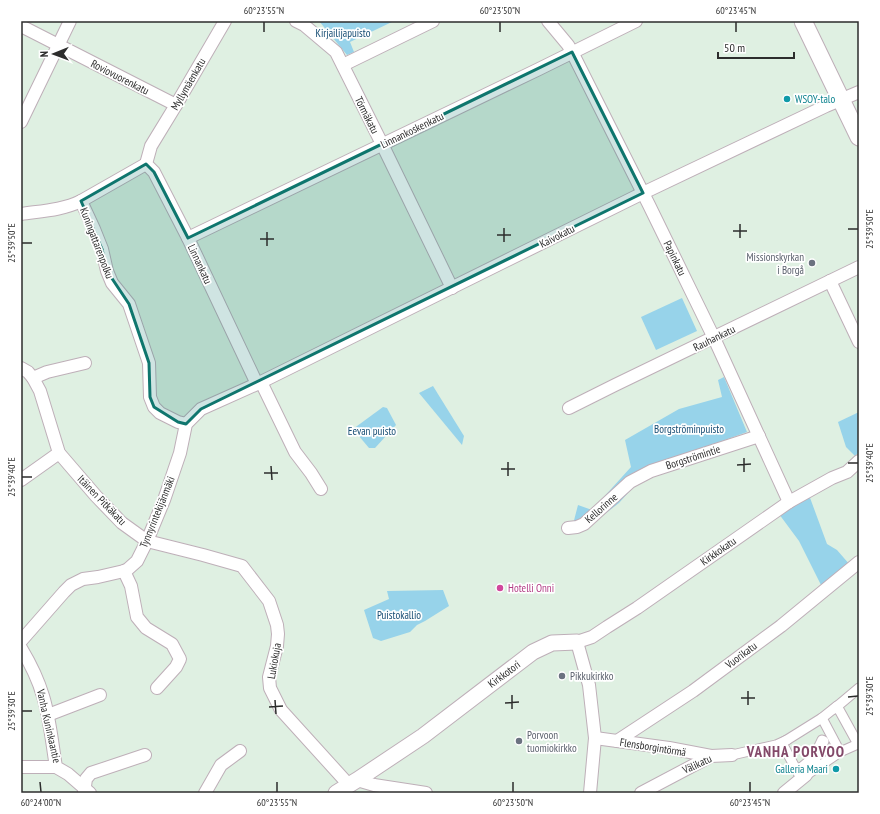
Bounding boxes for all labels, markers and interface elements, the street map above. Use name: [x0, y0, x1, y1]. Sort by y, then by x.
text: 60°23'55"N: [244, 4, 284, 17]
text: 60°23'50"N: [480, 4, 520, 17]
text: 60°23'45"N: [716, 4, 756, 17]
park label: Kirjailijapuisto: [315, 26, 371, 40]
north arrow: [34, 34, 74, 74]
scale bar: [718, 34, 794, 60]
text: 50 m: [724, 40, 745, 55]
text: N: [37, 51, 51, 57]
street label: Myllymäenkatu: [167, 55, 209, 113]
street label: Roviovuorenkatu: [89, 56, 152, 98]
place label: WSOY-talo: [795, 92, 835, 106]
street label: Törmäkatu: [352, 94, 382, 136]
marker: WSOY-talo: [782, 94, 792, 104]
street label: Linnankoskenkatu: [378, 109, 446, 151]
street label: Kuningattarenpolku: [77, 205, 117, 281]
text: 25°39'50"E: [863, 209, 876, 249]
street label: Kaivokatu: [537, 221, 577, 251]
text: 25°39'50"E: [5, 223, 18, 263]
street label: Papinkatu: [660, 238, 690, 278]
street label: Linnankatu: [185, 242, 215, 286]
place label: Missionskyrkan i Borgå: [747, 250, 804, 277]
marker: Missionskyrkan i Borgå: [807, 258, 817, 268]
street label: Rauhankatu: [691, 322, 737, 354]
park label: Borgströminpuisto: [654, 422, 724, 436]
park label: Eevan puisto: [348, 424, 396, 438]
street label: Borgströmintie: [664, 441, 722, 472]
text: 25°39'40"E: [863, 443, 876, 483]
text: 25°39'40"E: [5, 457, 18, 497]
street label: Itäinen Pitkäkatu: [75, 472, 130, 528]
street label: Tynnyrintekijänmäki: [136, 474, 178, 550]
street label: Kellorinne: [582, 490, 621, 526]
street label: Kirkkokatu: [697, 534, 739, 568]
place label: Hotelli Onni: [508, 581, 554, 595]
marker: Hotelli Onni: [495, 583, 505, 593]
park label: Puistokallio: [377, 608, 421, 622]
street label: Vuorikatu: [722, 638, 760, 672]
street label: Lukiokuja: [264, 642, 284, 680]
street label: Kirkkotori: [485, 657, 523, 691]
place label: Pikkukirkko: [570, 669, 614, 683]
marker: Pikkukirkko: [557, 671, 567, 681]
text: 25°39'30"E: [863, 676, 876, 716]
street label: Vanha Kuninkaantie: [33, 687, 64, 765]
text: 25°39'30"E: [5, 691, 18, 731]
place label: Porvoon tuomiokirkko: [527, 728, 577, 755]
street label: Flensborgintörmä: [619, 735, 687, 759]
marker: Porvoon tuomiokirkko: [514, 736, 524, 746]
district label: VANHA PORVOO: [746, 742, 845, 761]
street label: Välikatu: [679, 751, 714, 777]
place label: Galleria Maari: [775, 762, 828, 776]
marker: Galleria Maari: [831, 764, 841, 774]
text: 60°24'00"N: [21, 796, 61, 809]
text: 60°23'55"N: [257, 796, 297, 809]
text: 60°23'50"N: [493, 796, 533, 809]
text: 60°23'45"N: [730, 796, 770, 809]

